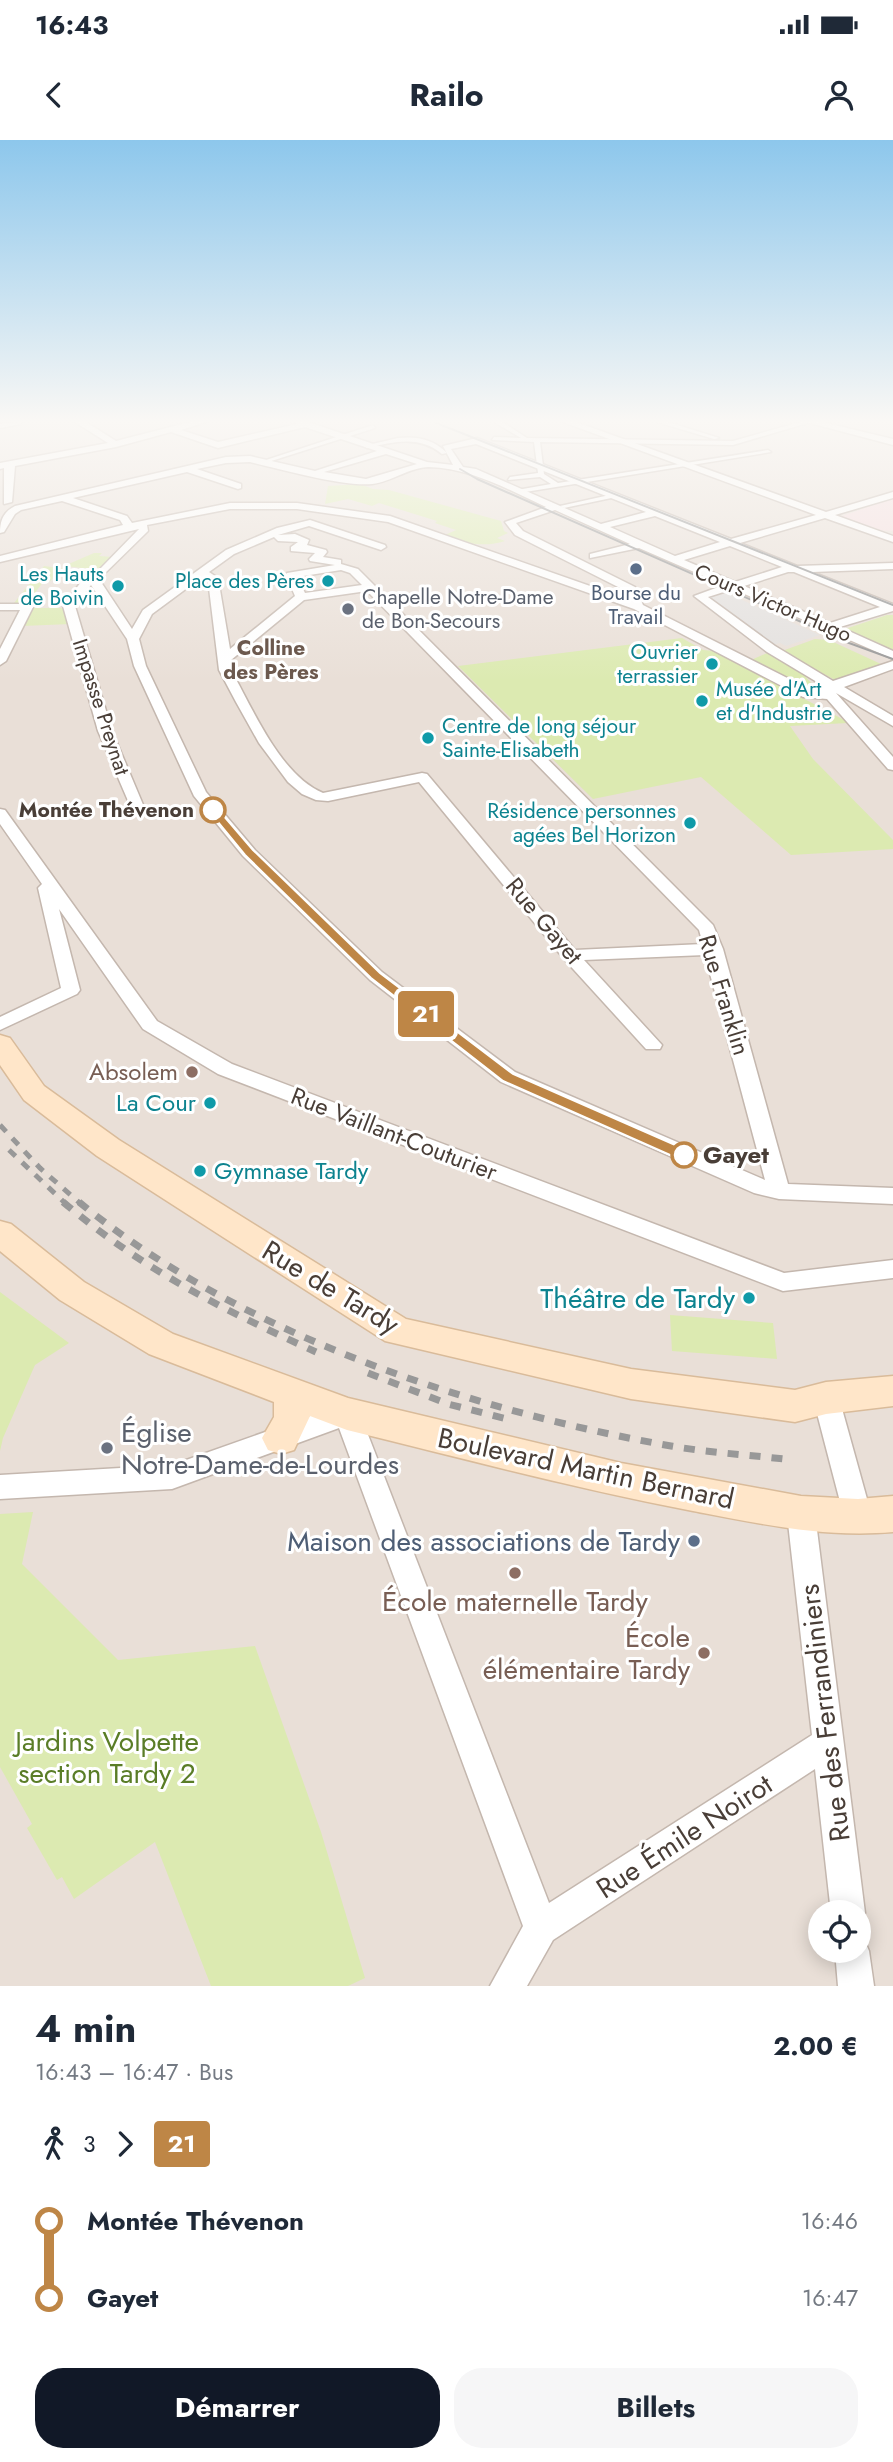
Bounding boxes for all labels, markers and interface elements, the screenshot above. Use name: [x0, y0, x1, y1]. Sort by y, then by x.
text: 16:43: [35, 6, 108, 44]
text: Railo: [409, 72, 484, 118]
icon: back: [35, 76, 73, 114]
icon: person: [820, 76, 858, 114]
street label: Cours Victor Hugo: [690, 556, 856, 650]
place label: Les Hauts de Boivin: [19, 559, 104, 613]
marker: Bourse du Travail: [628, 561, 644, 577]
place label: Place des Pères: [175, 566, 314, 596]
marker: Place des Pères: [320, 573, 336, 589]
marker: Les Hauts de Boivin: [110, 578, 126, 594]
place label: Bourse du Travail: [591, 578, 681, 632]
place label: Chapelle Notre-Dame de Bon-Secours: [362, 582, 554, 636]
marker: Chapelle Notre-Dame de Bon-Secours: [340, 601, 356, 617]
district label: Colline des Pères: [223, 633, 319, 687]
street label: Impasse Preynat: [65, 635, 137, 779]
place label: Ouvrier terrassier: [617, 637, 699, 691]
marker: Ouvrier terrassier: [704, 656, 720, 672]
place label: Musée d'Art et d'Industrie: [716, 674, 832, 728]
marker: Musée d'Art et d'Industrie: [694, 693, 710, 709]
place label: Centre de long séjour Sainte-Elisabeth: [442, 711, 637, 765]
marker: Centre de long séjour Sainte-Elisabeth: [420, 730, 436, 746]
place label: Montée Thévenon: [19, 795, 194, 825]
place label: Résidence personnes agées Bel Horizon: [487, 796, 676, 850]
marker: Montée Thévenon: [200, 797, 226, 823]
marker: Résidence personnes agées Bel Horizon: [682, 815, 698, 831]
street label: Rue Gayet: [498, 870, 591, 972]
street label: Rue Franklin: [690, 930, 759, 1059]
line badge: 21: [394, 991, 458, 1037]
text: 21: [412, 996, 440, 1031]
place label: Absolem: [89, 1054, 178, 1089]
marker: Absolem: [184, 1064, 200, 1080]
street label: Rue Vaillant-Couturier: [286, 1078, 503, 1189]
place label: La Cour: [116, 1085, 197, 1120]
marker: La Cour: [202, 1095, 218, 1111]
place label: Gayet: [703, 1137, 769, 1172]
marker: Gayet: [671, 1142, 697, 1168]
place label: Gymnase Tardy: [214, 1153, 369, 1188]
marker: Gymnase Tardy: [192, 1163, 208, 1179]
street label: Rue de Tardy: [254, 1230, 408, 1345]
place label: Théâtre de Tardy: [540, 1278, 736, 1319]
marker: Théâtre de Tardy: [741, 1290, 757, 1306]
place label: Église Notre-Dame-de-Lourdes: [121, 1412, 399, 1485]
street label: Boulevard Martin Bernard: [434, 1417, 738, 1520]
marker: Église Notre-Dame-de-Lourdes: [99, 1440, 115, 1456]
place label: Maison des associations de Tardy: [287, 1521, 681, 1562]
marker: Maison des associations de Tardy: [686, 1533, 702, 1549]
marker: École maternelle Tardy: [507, 1565, 523, 1581]
place label: École maternelle Tardy: [382, 1581, 649, 1622]
street label: Rue des Ferrandiniers: [788, 1582, 861, 1844]
place label: École élémentaire Tardy: [483, 1617, 691, 1690]
marker: École élémentaire Tardy: [696, 1645, 712, 1661]
park label: Jardins Volpette section Tardy 2: [11, 1721, 199, 1794]
street label: Rue Émile Noirot: [588, 1764, 781, 1909]
map controls: [808, 1900, 871, 1963]
button: locate: [808, 1900, 871, 1963]
text: 4 min: [35, 2001, 136, 2056]
text: 2.00 €: [773, 2027, 858, 2065]
text: 16:43 – 16:47 · Bus: [35, 2055, 233, 2089]
icon: walk: [35, 2125, 73, 2163]
icon: forward: [106, 2125, 144, 2163]
text: 21: [168, 2126, 196, 2161]
text: 3: [83, 2127, 96, 2161]
text: Montée Thévenon: [87, 2202, 304, 2240]
text: 16:46: [801, 2204, 858, 2238]
text: Gayet: [87, 2279, 158, 2317]
text: 16:47: [802, 2281, 858, 2315]
button: Démarrer: [35, 2368, 440, 2448]
button: Billets: [454, 2368, 858, 2448]

